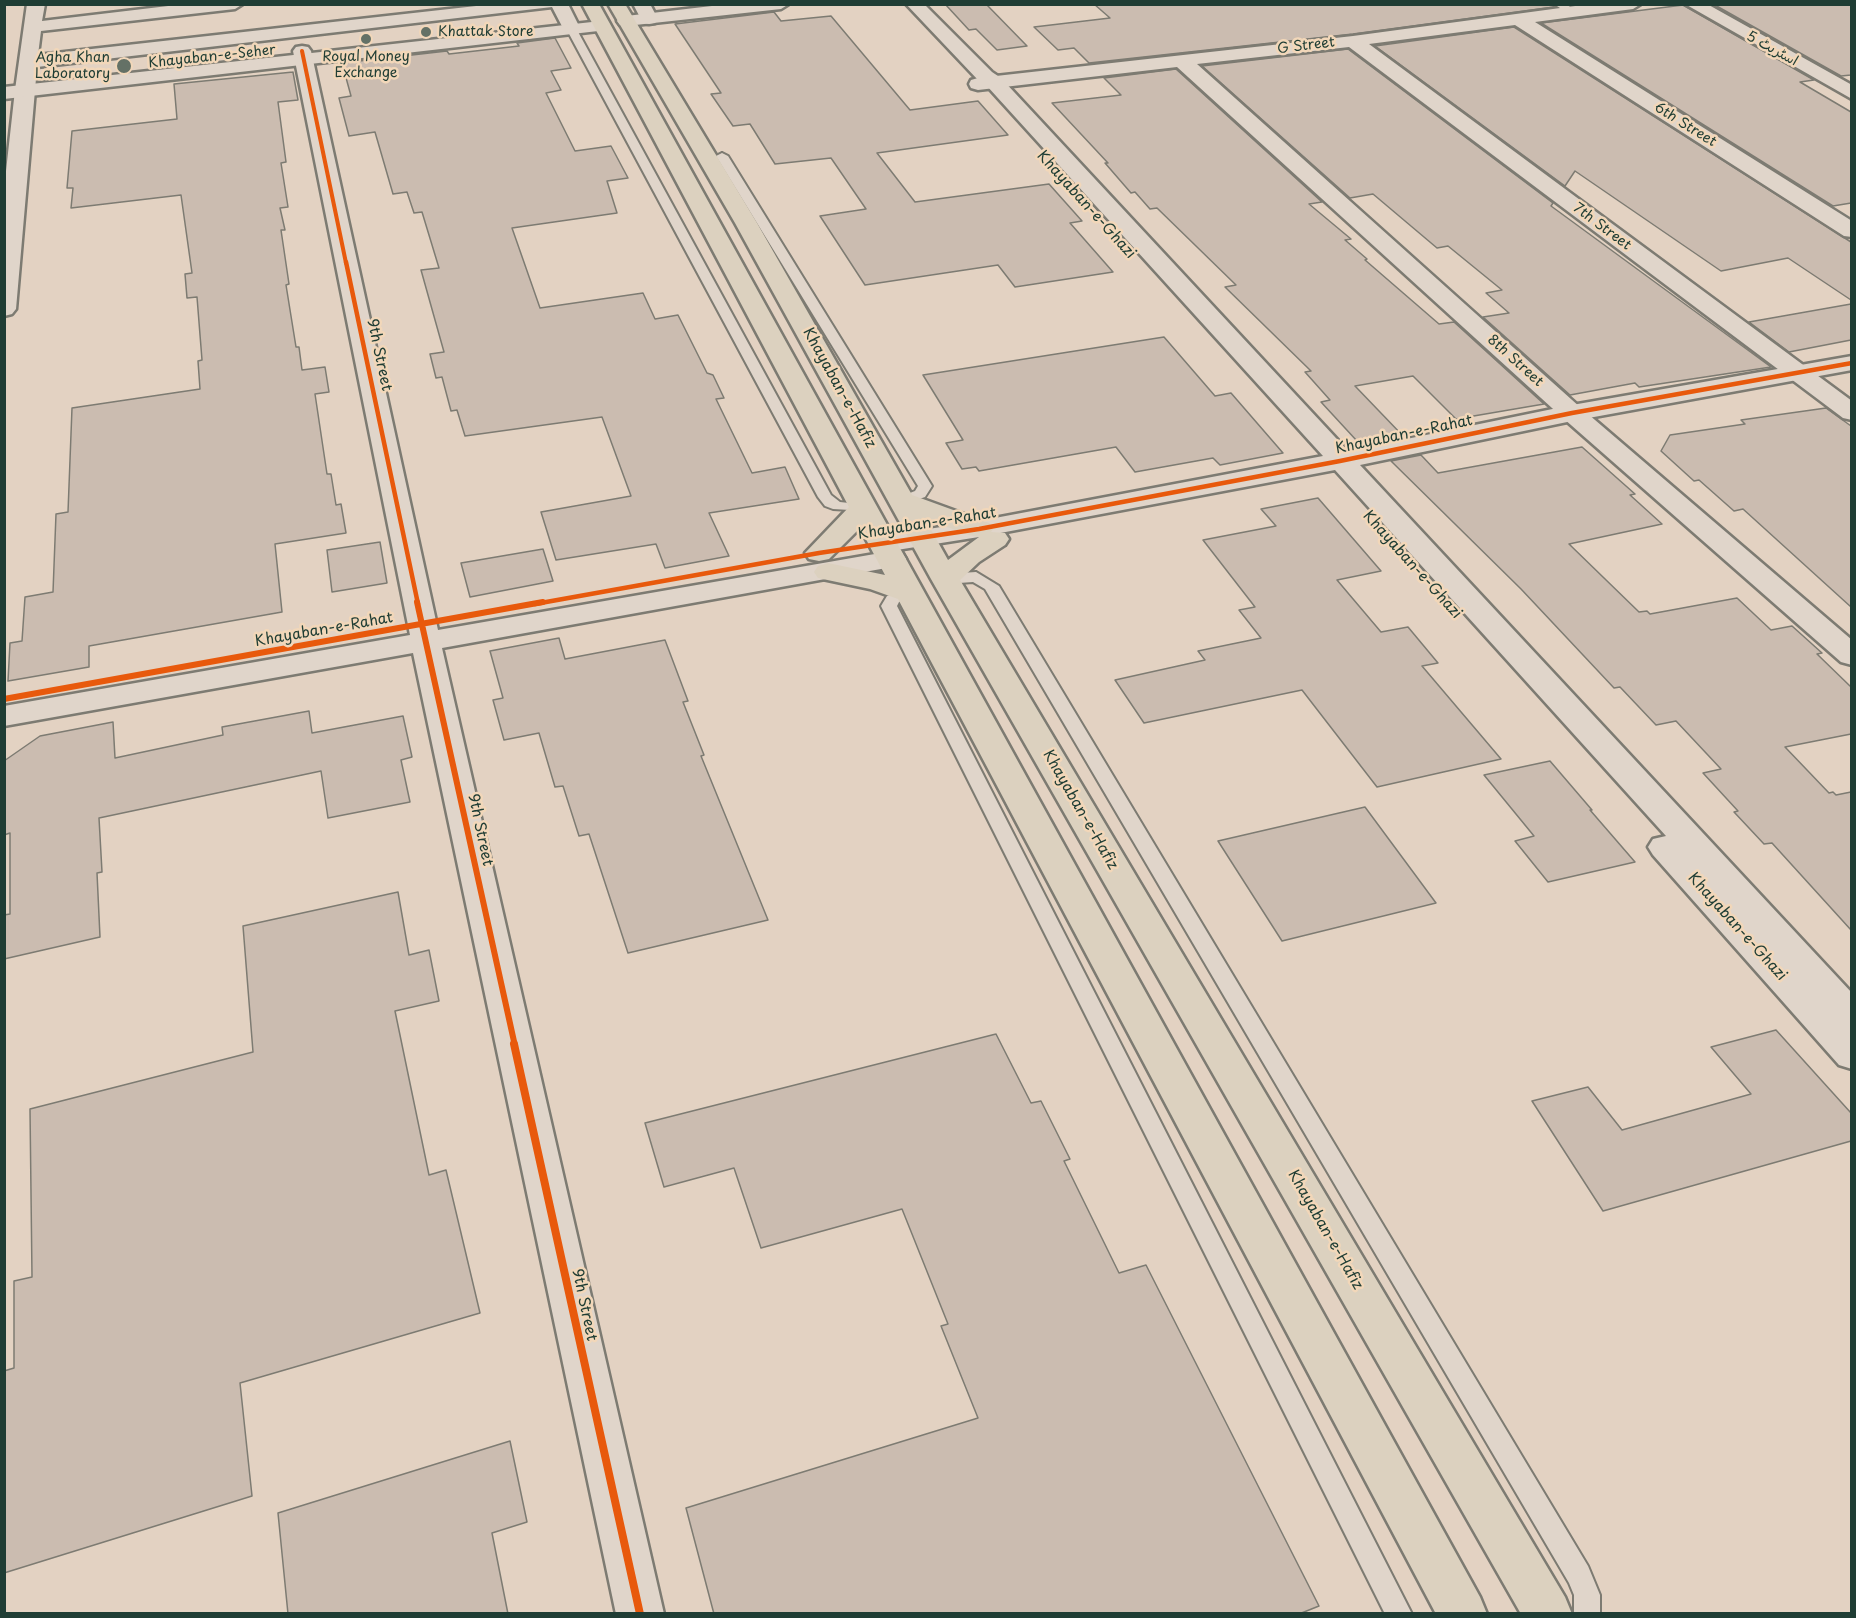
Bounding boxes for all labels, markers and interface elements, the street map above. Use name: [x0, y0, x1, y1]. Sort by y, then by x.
place label: Khattak Store: [438, 24, 533, 40]
marker: Khattak Store: [419, 25, 433, 39]
street label: اسٹریٹ 5: [1743, 28, 1801, 70]
marker: Royal Money Exchange: [359, 32, 373, 46]
street label: G Street: [1276, 34, 1336, 58]
street label: Khayaban-e-Seher: [147, 42, 277, 72]
place label: Royal Money Exchange: [322, 49, 410, 82]
place label: Agha Khan Laboratory: [35, 50, 110, 82]
marker: Agha Khan Laboratory: [115, 57, 133, 75]
street label: 6th Street: [1651, 99, 1719, 151]
street label: Khayaban-e-Ghazi: [1033, 147, 1139, 263]
street label: 7th Street: [1570, 200, 1634, 254]
street label: 9th Street: [363, 317, 395, 393]
street label: Khayaban-e-Hafiz: [798, 325, 880, 451]
street label: 8th Street: [1484, 332, 1546, 390]
street label: Khayaban-e-Rahat: [1334, 412, 1474, 458]
street label: Khayaban-e-Rahat: [857, 504, 997, 544]
street label: Khayaban-e-Ghazi: [1359, 507, 1465, 623]
street label: Khayaban-e-Rahat: [254, 609, 394, 651]
street label: Khayaban-e-Hafiz: [1038, 747, 1122, 873]
street label: 9th Street: [464, 792, 496, 868]
street label: Khayaban-e-Ghazi: [1684, 869, 1790, 985]
street label: Khayaban-e-Hafiz: [1283, 1167, 1367, 1293]
street label: 9th Street: [568, 1267, 600, 1343]

